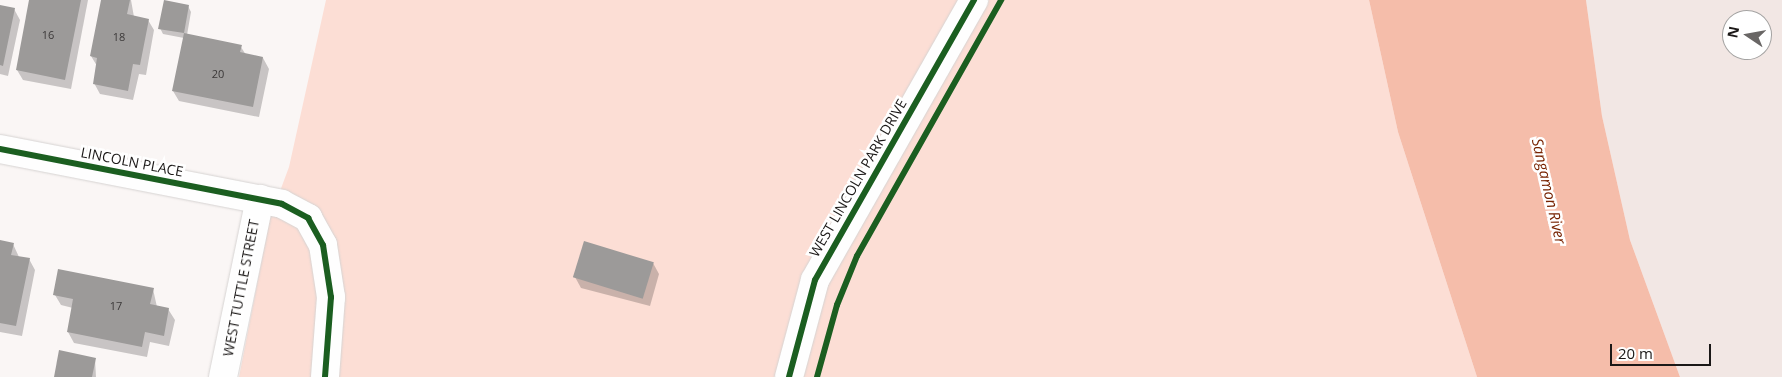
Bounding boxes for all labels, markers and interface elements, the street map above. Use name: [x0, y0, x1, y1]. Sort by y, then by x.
north arrow: [1722, 10, 1772, 60]
text: N: [1722, 24, 1743, 40]
house number: 16: [42, 28, 54, 42]
house number: 18: [113, 30, 125, 44]
house number: 20: [212, 67, 224, 81]
street label: WEST LINCOLN PARK DRIVE: [806, 96, 910, 260]
water label: Sangamon River: [1528, 137, 1570, 245]
street label: LINCOLN PLACE: [79, 144, 185, 180]
street label: WEST TUTTLE STREET: [219, 218, 263, 358]
house number: 17: [110, 299, 122, 313]
scale bar: [1612, 334, 1713, 366]
text: 20 m: [1618, 343, 1653, 363]

